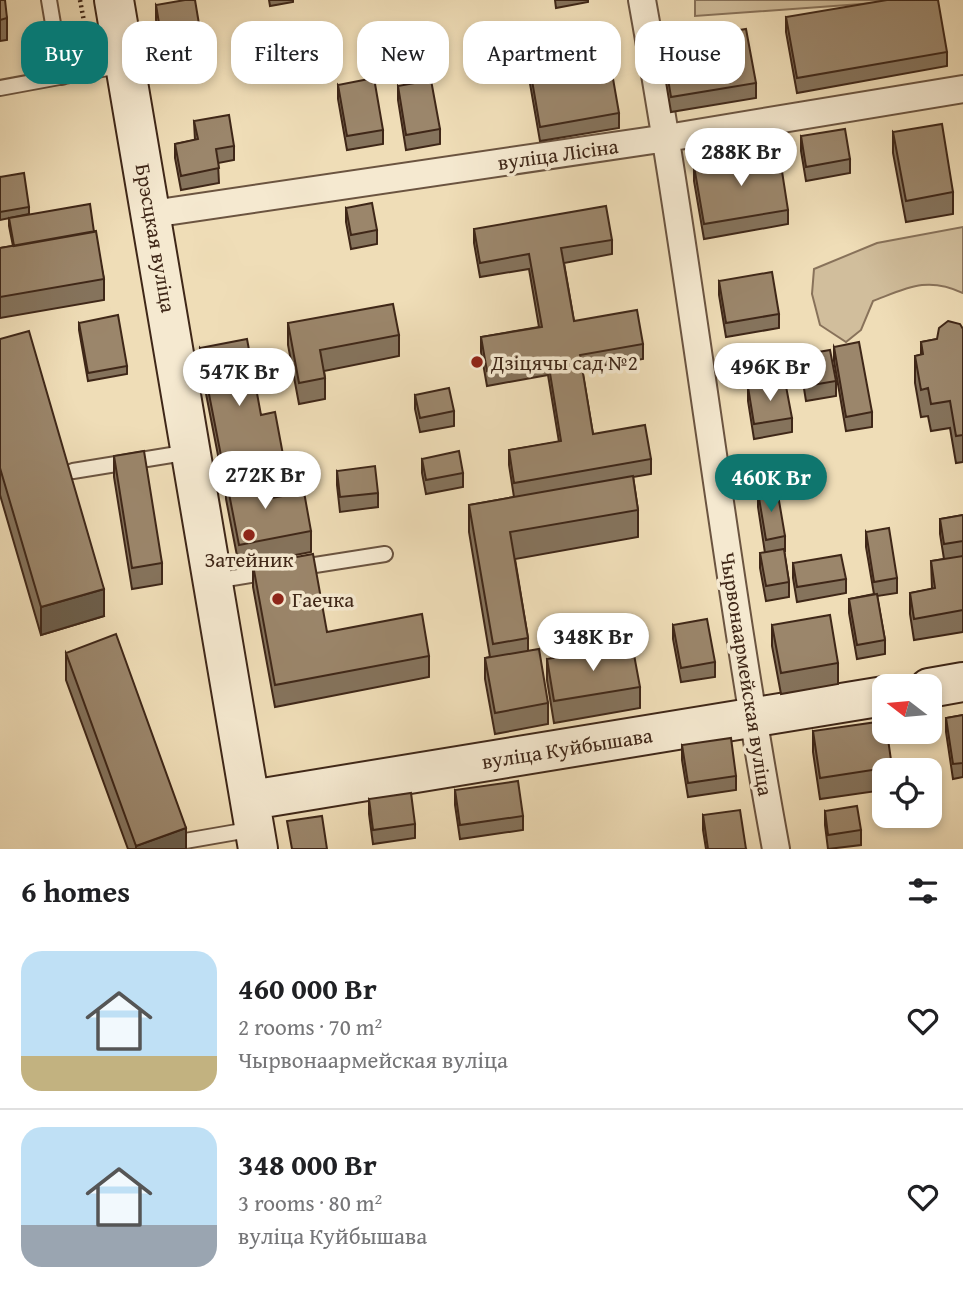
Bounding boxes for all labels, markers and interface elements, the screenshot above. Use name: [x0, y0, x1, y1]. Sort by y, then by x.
chip: Buy: [21, 21, 108, 84]
chip: Rent: [122, 21, 217, 84]
chip: Filters: [231, 21, 343, 84]
chip: New: [357, 21, 449, 84]
chip: Apartment: [463, 21, 621, 84]
chip: House: [635, 21, 745, 84]
pin: 288K Br: [676, 128, 806, 188]
street label: вуліца Лісіна: [496, 130, 620, 178]
text: 288K Br: [701, 134, 781, 167]
street label: Брэсцкая вуліца: [128, 161, 184, 315]
pin: 496K Br: [705, 344, 835, 403]
place label: Дзіцячы сад №2: [490, 347, 638, 378]
pin: 547K Br: [174, 348, 304, 408]
text: 496K Br: [730, 349, 810, 382]
text: 547K Br: [199, 354, 279, 387]
marker: Дзіцячы сад №2: [469, 354, 485, 370]
pin: 272K Br: [200, 452, 330, 511]
pin: 460K Br: [706, 454, 836, 514]
text: 272K Br: [225, 457, 305, 490]
text: 460K Br: [731, 460, 811, 493]
marker: Затейник: [241, 527, 257, 543]
place label: Затейник: [204, 544, 294, 575]
street label: Чырвонаармейская вуліца: [712, 550, 782, 798]
place label: Гаечка: [292, 584, 354, 615]
marker: Гаечка: [270, 591, 286, 607]
pin: 348K Br: [528, 614, 658, 673]
text: 348K Br: [553, 619, 633, 652]
north arrow: [872, 674, 942, 744]
map controls: [872, 674, 942, 828]
street label: вуліца Куйбышава: [479, 719, 655, 777]
button: locate: [872, 758, 942, 828]
text: 6 homes: [21, 869, 130, 913]
icon: filters: [904, 872, 942, 910]
text: 460 000 Br: [238, 966, 377, 1010]
icon: home: [77, 979, 161, 1063]
icon: heart: [904, 1002, 942, 1040]
text: 2 rooms · 70 m²: [238, 1010, 382, 1043]
text: Чырвонаармейская вуліца: [238, 1043, 508, 1076]
text: 348 000 Br: [238, 1142, 377, 1186]
icon: home: [77, 1155, 161, 1239]
icon: heart: [904, 1178, 942, 1216]
text: 3 rooms · 80 m²: [238, 1186, 382, 1219]
text: вуліца Куйбышава: [238, 1219, 427, 1252]

